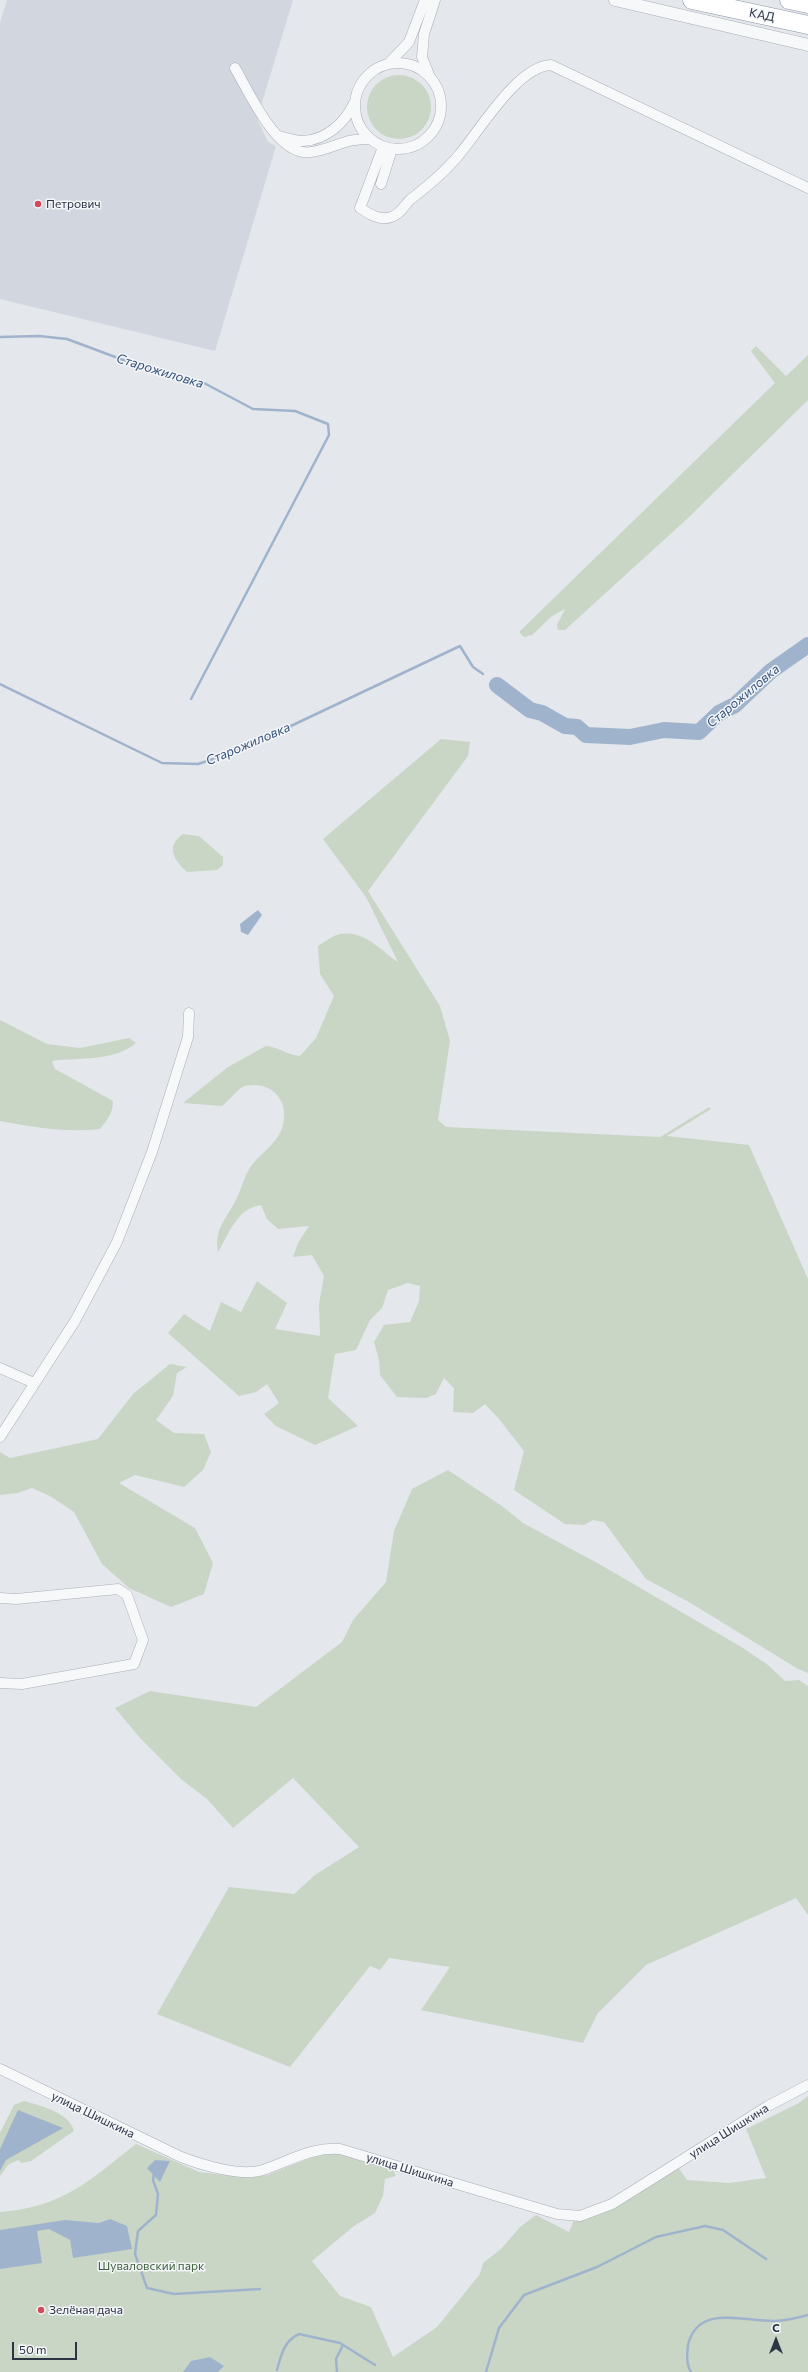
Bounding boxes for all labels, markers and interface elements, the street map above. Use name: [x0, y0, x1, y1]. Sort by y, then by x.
street label: КАД: [748, 5, 776, 25]
place label: Петрович: [46, 197, 101, 211]
marker: Петрович: [33, 199, 43, 209]
water label: Старожиловка: [115, 350, 205, 392]
water label: Старожиловка: [703, 661, 783, 731]
water label: Старожиловка: [203, 719, 293, 769]
street label: улица Шишкина: [49, 2089, 137, 2141]
street label: улица Шишкина: [687, 2101, 771, 2161]
street label: улица Шишкина: [364, 2150, 456, 2190]
park label: Шуваловский парк: [98, 2259, 204, 2273]
place label: Зелёная дача: [49, 2303, 123, 2317]
marker: Зелёная дача: [36, 2305, 46, 2315]
north arrow: [756, 2320, 796, 2360]
text: С: [772, 2321, 780, 2334]
scale bar: [14, 2334, 79, 2360]
text: 50 m: [19, 2342, 47, 2356]

